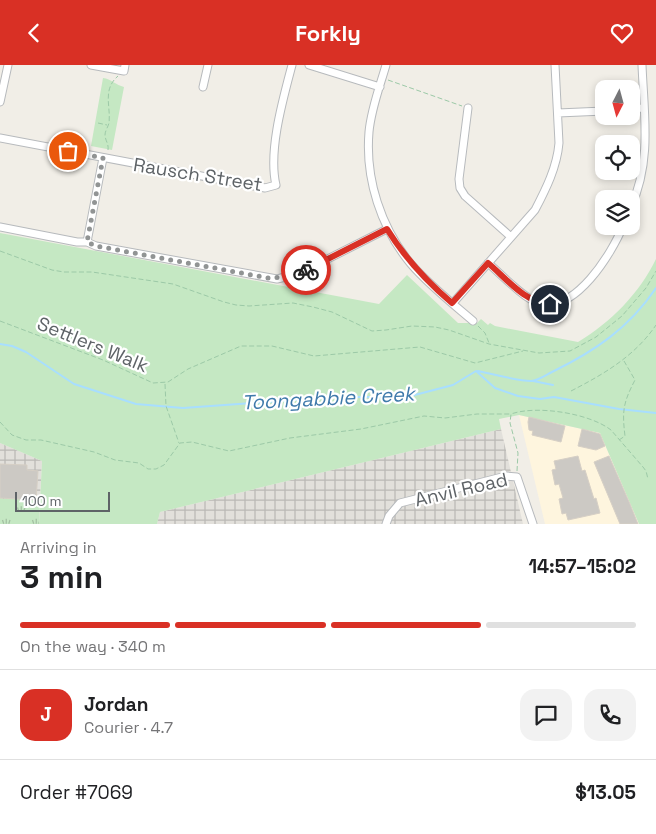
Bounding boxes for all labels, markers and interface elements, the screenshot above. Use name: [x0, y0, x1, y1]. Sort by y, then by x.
icon: back: [20, 19, 48, 47]
text: Forkly: [295, 19, 361, 47]
icon: heart: [608, 19, 636, 47]
north arrow: [595, 80, 640, 125]
map controls: [595, 80, 640, 235]
pin: [47, 130, 89, 172]
button: locate: [595, 135, 640, 180]
icon: bag: [54, 137, 82, 165]
street label: Rausch Street: [132, 152, 264, 197]
button: layers: [595, 190, 640, 235]
courier: [281, 245, 331, 295]
icon: bike: [292, 256, 320, 284]
pin: [529, 283, 571, 325]
icon: home: [536, 290, 564, 318]
street label: Settlers Walk: [34, 311, 152, 378]
water label: Toongabbie Creek: [241, 380, 417, 416]
street label: Anvil Road: [412, 467, 510, 512]
scale bar: [15, 489, 110, 512]
text: 100 m: [22, 492, 61, 510]
text: Arriving in: [20, 537, 97, 558]
text: 14:57–15:02: [528, 554, 636, 579]
text: 3 min: [20, 557, 103, 597]
text: On the way · 340 m: [20, 636, 166, 657]
button: chat: [520, 689, 572, 741]
button: phone: [584, 689, 636, 741]
text: Jordan: [84, 692, 149, 717]
text: J: [40, 702, 52, 727]
text: Courier · 4.7: [84, 717, 173, 738]
text: Order #7069: [20, 780, 133, 805]
text: $13.05: [575, 780, 636, 805]

